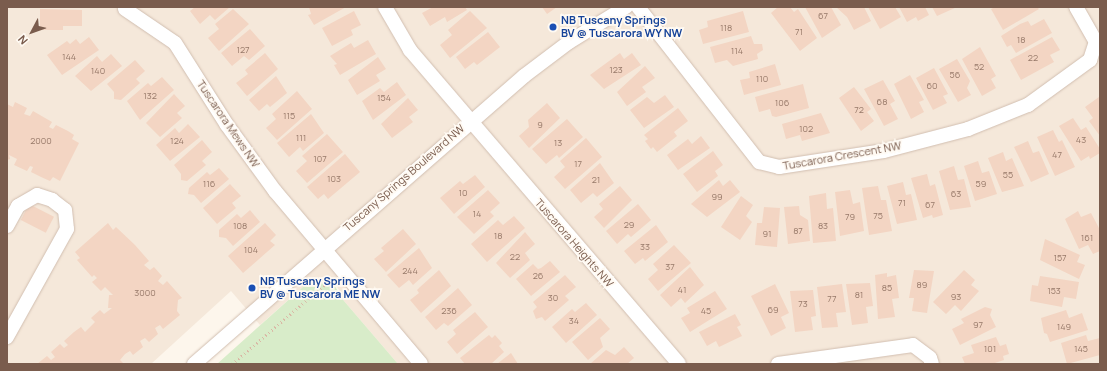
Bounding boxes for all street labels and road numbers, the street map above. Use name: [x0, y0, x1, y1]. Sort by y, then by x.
street label: Tuscarora Mews NW: [194, 78, 262, 170]
street label: Tuscany Springs Boulevard NW: [341, 122, 467, 234]
street label: Tuscarora Crescent NW: [782, 139, 902, 173]
street label: Tuscarora Heights NW: [532, 196, 616, 290]

